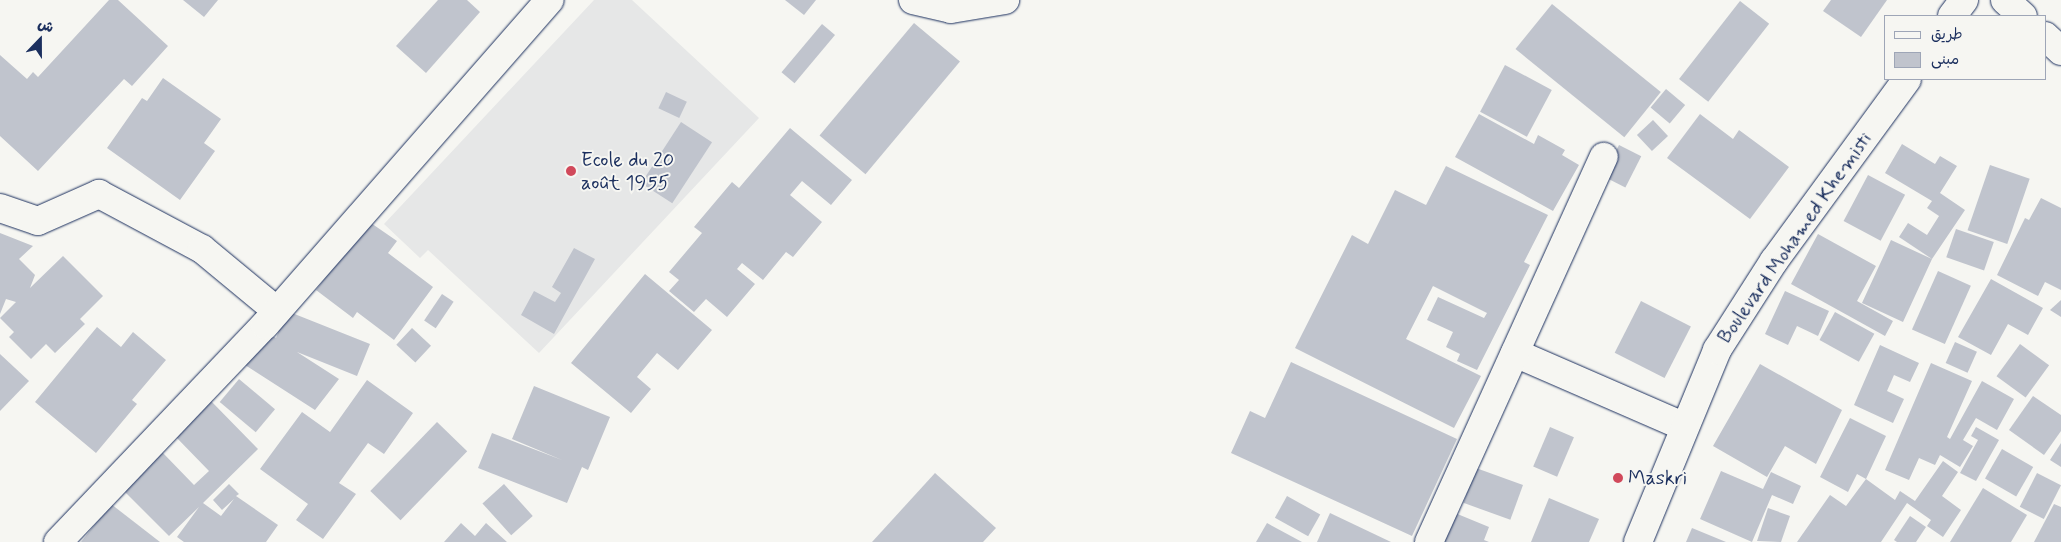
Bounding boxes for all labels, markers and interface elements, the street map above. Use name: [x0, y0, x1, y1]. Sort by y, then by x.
north arrow: [15, 15, 65, 65]
text: ش: [35, 15, 56, 37]
legend: [1884, 15, 2046, 80]
text: طريق: [1931, 25, 1963, 45]
text: مبنى: [1931, 50, 1959, 70]
street label: Boulevard Mohamed Khemisti: [1712, 127, 1878, 349]
place label: Ecole du 20 août 1955: [581, 148, 673, 195]
marker: Ecole du 20 août 1955: [565, 165, 577, 177]
place label: Maskri: [1628, 466, 1687, 490]
marker: Maskri: [1612, 472, 1624, 484]

